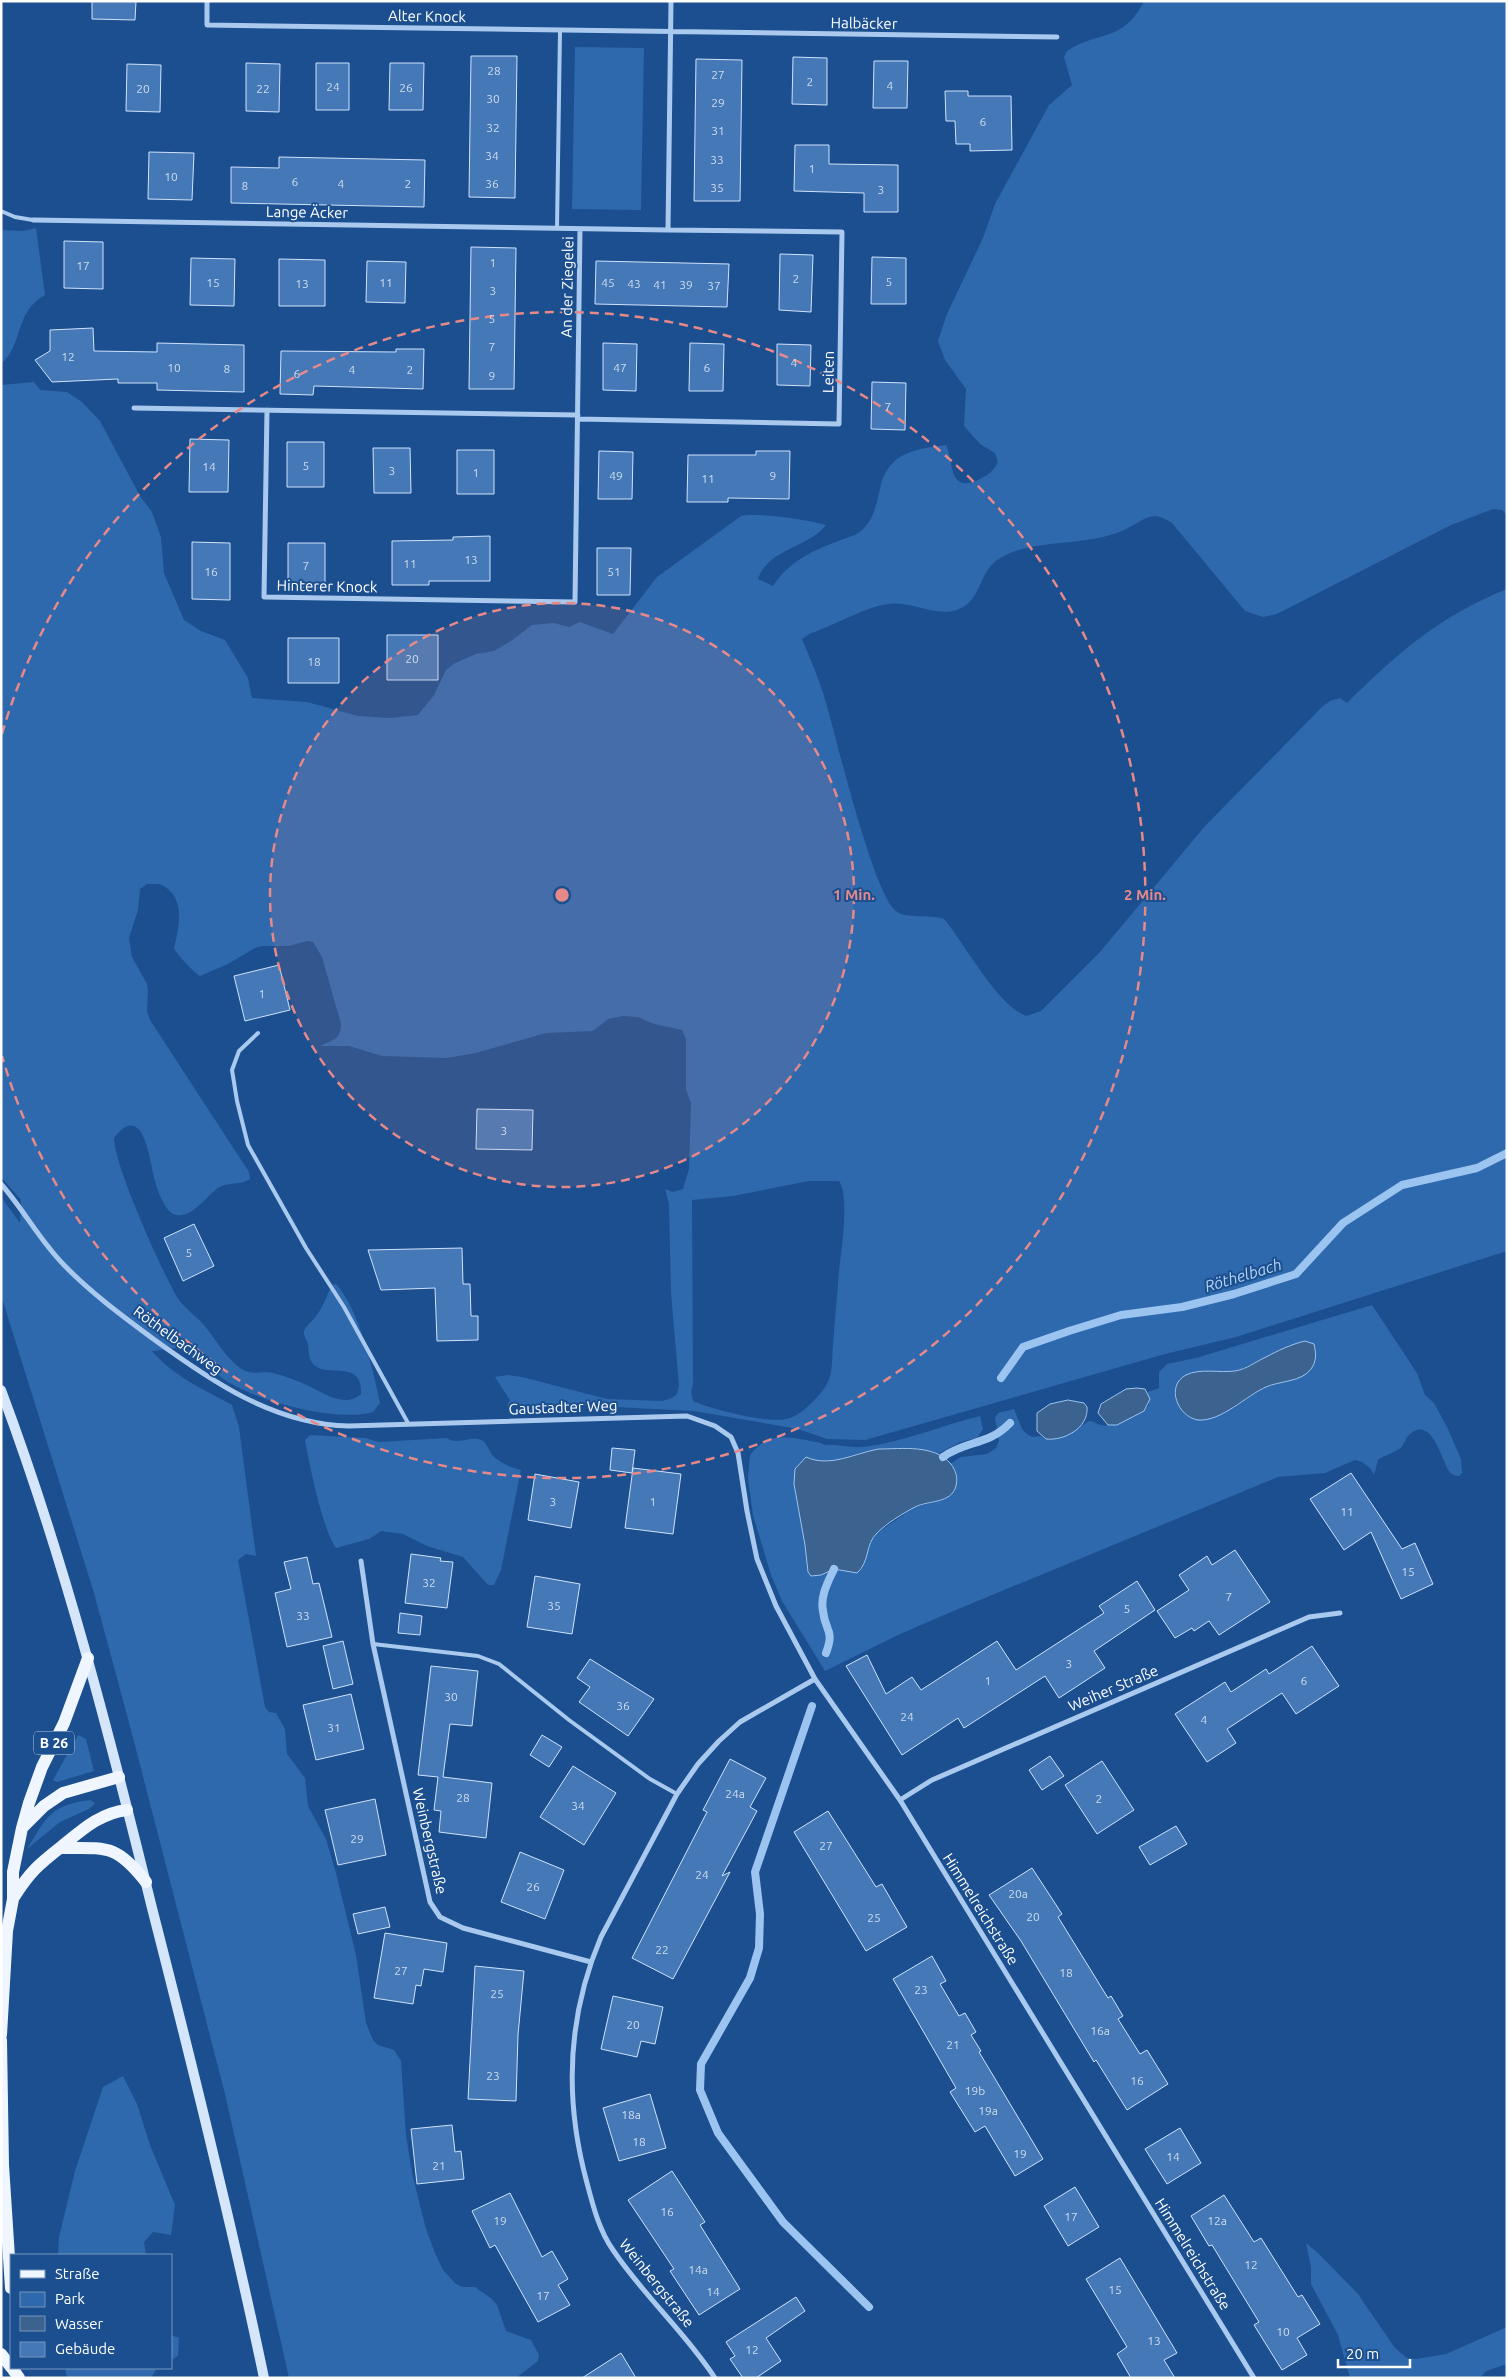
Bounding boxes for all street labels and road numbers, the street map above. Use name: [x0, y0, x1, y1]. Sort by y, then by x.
street label: Alter Knock: [388, 7, 467, 25]
street label: Halbäcker: [830, 14, 898, 32]
street label: Lange Äcker: [266, 203, 349, 221]
street label: An der Ziegelei: [558, 236, 576, 338]
street label: Leiten: [819, 351, 837, 393]
street label: Hinterer Knock: [276, 577, 378, 595]
street label: Röthelbachweg: [130, 1302, 226, 1378]
street label: Gaustadter Weg: [508, 1397, 618, 1417]
street label: Weiher Straße: [1065, 1661, 1161, 1715]
road number: B 26: [34, 1732, 74, 1755]
street label: Weinbergstraße: [410, 1786, 450, 1896]
street label: Himmelreichstraße: [940, 1850, 1022, 1968]
street label: Himmelreichstraße: [1152, 2195, 1234, 2313]
street label: Weinbergstraße: [616, 2235, 698, 2331]

